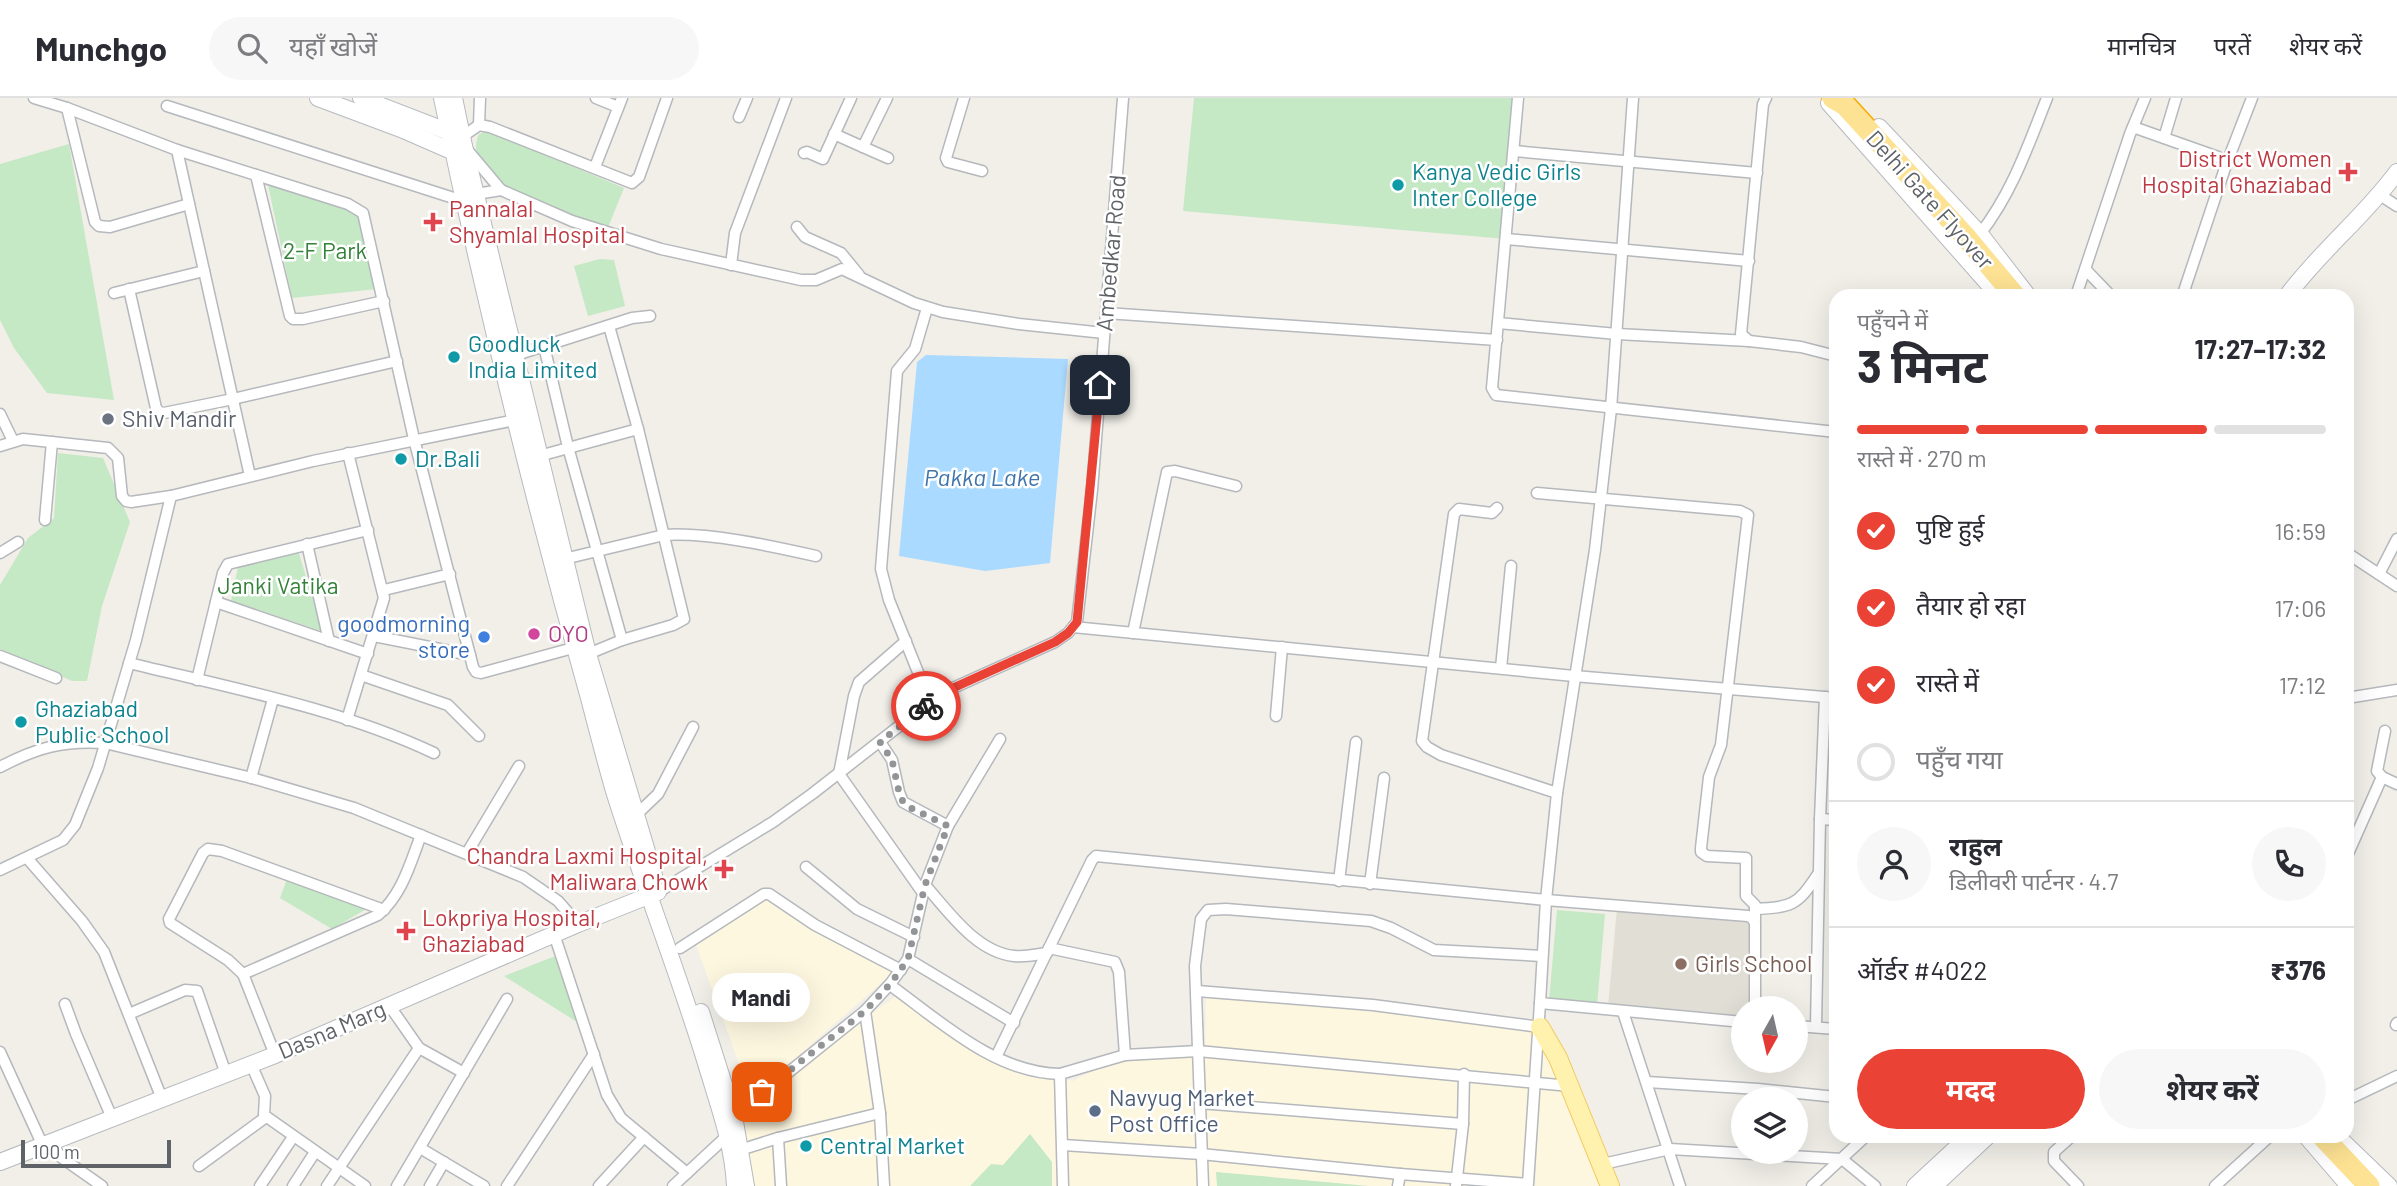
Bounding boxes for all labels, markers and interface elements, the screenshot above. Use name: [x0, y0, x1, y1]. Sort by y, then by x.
search box: [209, 17, 699, 80]
text: Munchgo: [35, 28, 167, 68]
icon: search: [233, 29, 271, 67]
text: यहाँ खोजें: [289, 30, 377, 61]
text: मानचित्र: [2107, 31, 2176, 60]
text: परतें: [2214, 31, 2251, 60]
text: शेयर करें: [2289, 31, 2362, 60]
street label: Delhi Gate Flyover: [1861, 124, 2001, 275]
place label: District Women Hospital Ghaziabad: [2142, 144, 2332, 198]
place label: Kanya Vedic Girls Inter College: [1412, 157, 1581, 211]
marker: District Women Hospital Ghaziabad: [2338, 162, 2358, 182]
street label: Ambedkar Road: [1089, 173, 1131, 332]
marker: Kanya Vedic Girls Inter College: [1390, 177, 1406, 193]
place label: Pannalal Shyamlal Hospital: [449, 194, 625, 248]
marker: Pannalal Shyamlal Hospital: [423, 212, 443, 232]
park label: 2-F Park: [283, 236, 367, 264]
text: पहुँचने में: [1857, 307, 1928, 335]
place label: Goodluck India Limited: [468, 329, 598, 383]
text: 17:27–17:32: [2194, 333, 2326, 364]
text: 3 मिनट: [1857, 337, 1988, 392]
marker: Goodluck India Limited: [446, 349, 462, 365]
pin: [1070, 355, 1130, 415]
icon: home: [1081, 366, 1119, 404]
place label: Shiv Mandir: [122, 404, 237, 432]
marker: Shiv Mandir: [100, 411, 116, 427]
place label: Dr.Bali: [415, 444, 480, 472]
text: रास्ते में · 270 m: [1857, 444, 1987, 472]
marker: Dr.Bali: [393, 451, 409, 467]
water label: Pakka Lake: [924, 462, 1040, 491]
icon: check: [1857, 512, 1895, 550]
text: पुष्टि हुई: [1916, 512, 1984, 543]
text: 16:59: [2275, 517, 2326, 545]
park label: Janki Vatika: [218, 571, 338, 599]
icon: check: [1857, 589, 1895, 627]
text: तैयार हो रहा: [1916, 589, 2025, 620]
text: 17:06: [2274, 594, 2326, 622]
place label: goodmorning store: [337, 609, 470, 663]
place label: OYO: [548, 619, 589, 647]
marker: OYO: [526, 626, 542, 642]
marker: goodmorning store: [476, 629, 492, 645]
icon: check: [1857, 666, 1895, 704]
text: रास्ते में: [1916, 666, 1979, 697]
courier: [891, 671, 961, 741]
text: 17:12: [2279, 671, 2326, 699]
icon: bike: [907, 687, 945, 725]
place label: Ghaziabad Public School: [35, 694, 169, 748]
marker: Ghaziabad Public School: [13, 714, 29, 730]
text: पहुँच गया: [1916, 743, 2003, 774]
button: person: [1857, 827, 1931, 901]
button: phone: [2252, 827, 2326, 901]
text: राहुल: [1949, 830, 2002, 861]
place label: Chandra Laxmi Hospital, Maliwara Chowk: [466, 841, 708, 895]
marker: Chandra Laxmi Hospital, Maliwara Chowk: [714, 859, 734, 879]
text: डिलीवरी पार्टनर · 4.7: [1949, 867, 2118, 895]
place label: Lokpriya Hospital, Ghaziabad: [422, 903, 601, 957]
marker: Lokpriya Hospital, Ghaziabad: [396, 921, 416, 941]
place label: Girls School: [1695, 949, 1812, 977]
text: ऑर्डर #4022: [1857, 954, 1987, 985]
text: ₹376: [2270, 954, 2326, 985]
marker: Girls School: [1673, 956, 1689, 972]
callout: Mandi: [713, 973, 811, 1022]
text: Mandi: [731, 983, 791, 1011]
street label: Dasna Marg: [274, 994, 390, 1064]
north arrow: [1731, 996, 1808, 1073]
map controls: [1731, 996, 1808, 1164]
button: मदद: [1857, 1049, 2085, 1129]
button: शेयर करें: [2099, 1049, 2326, 1129]
pin: [732, 1062, 792, 1122]
icon: bag: [743, 1073, 781, 1111]
place label: Navyug Market Post Office: [1109, 1083, 1255, 1137]
button: layers: [1731, 1087, 1808, 1164]
marker: Navyug Market Post Office: [1087, 1103, 1103, 1119]
place label: Central Market: [820, 1131, 965, 1159]
scale bar: [21, 1137, 172, 1169]
marker: Central Market: [798, 1138, 814, 1154]
text: 100 m: [32, 1140, 80, 1163]

